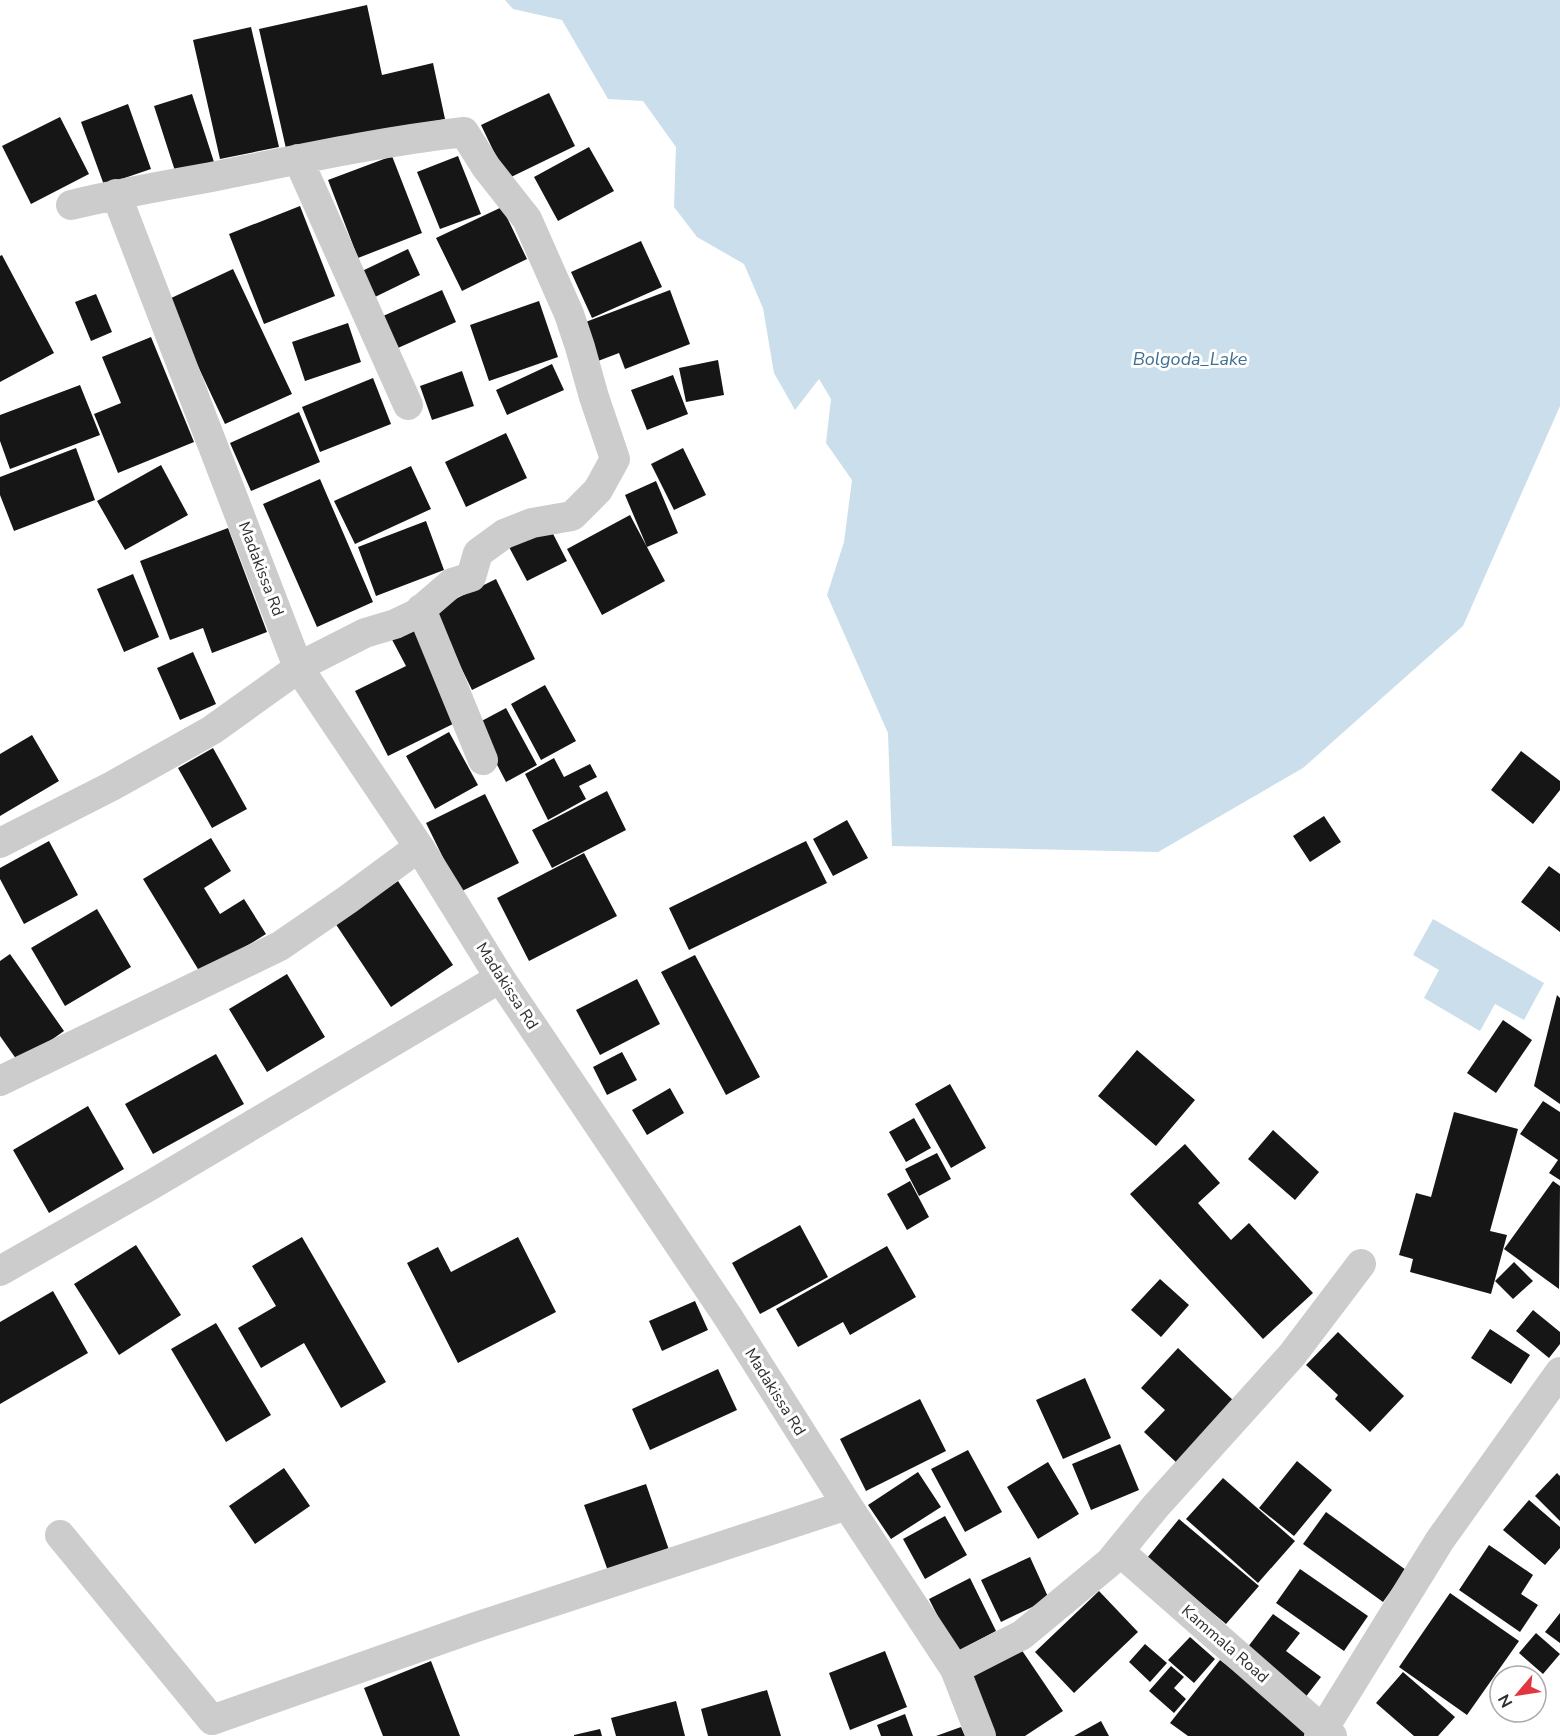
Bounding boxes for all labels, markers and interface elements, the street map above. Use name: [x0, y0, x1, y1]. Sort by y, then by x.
water label: Bolgoda_Lake: [1133, 347, 1248, 371]
street label: Madakissa Rd: [233, 519, 289, 619]
street label: Madakissa Rd: [471, 938, 543, 1034]
street label: Madakissa Rd: [739, 1344, 811, 1440]
street label: Kammala Road: [1177, 1600, 1273, 1688]
north arrow: [1488, 1664, 1548, 1724]
text: N: [1493, 1690, 1518, 1711]

